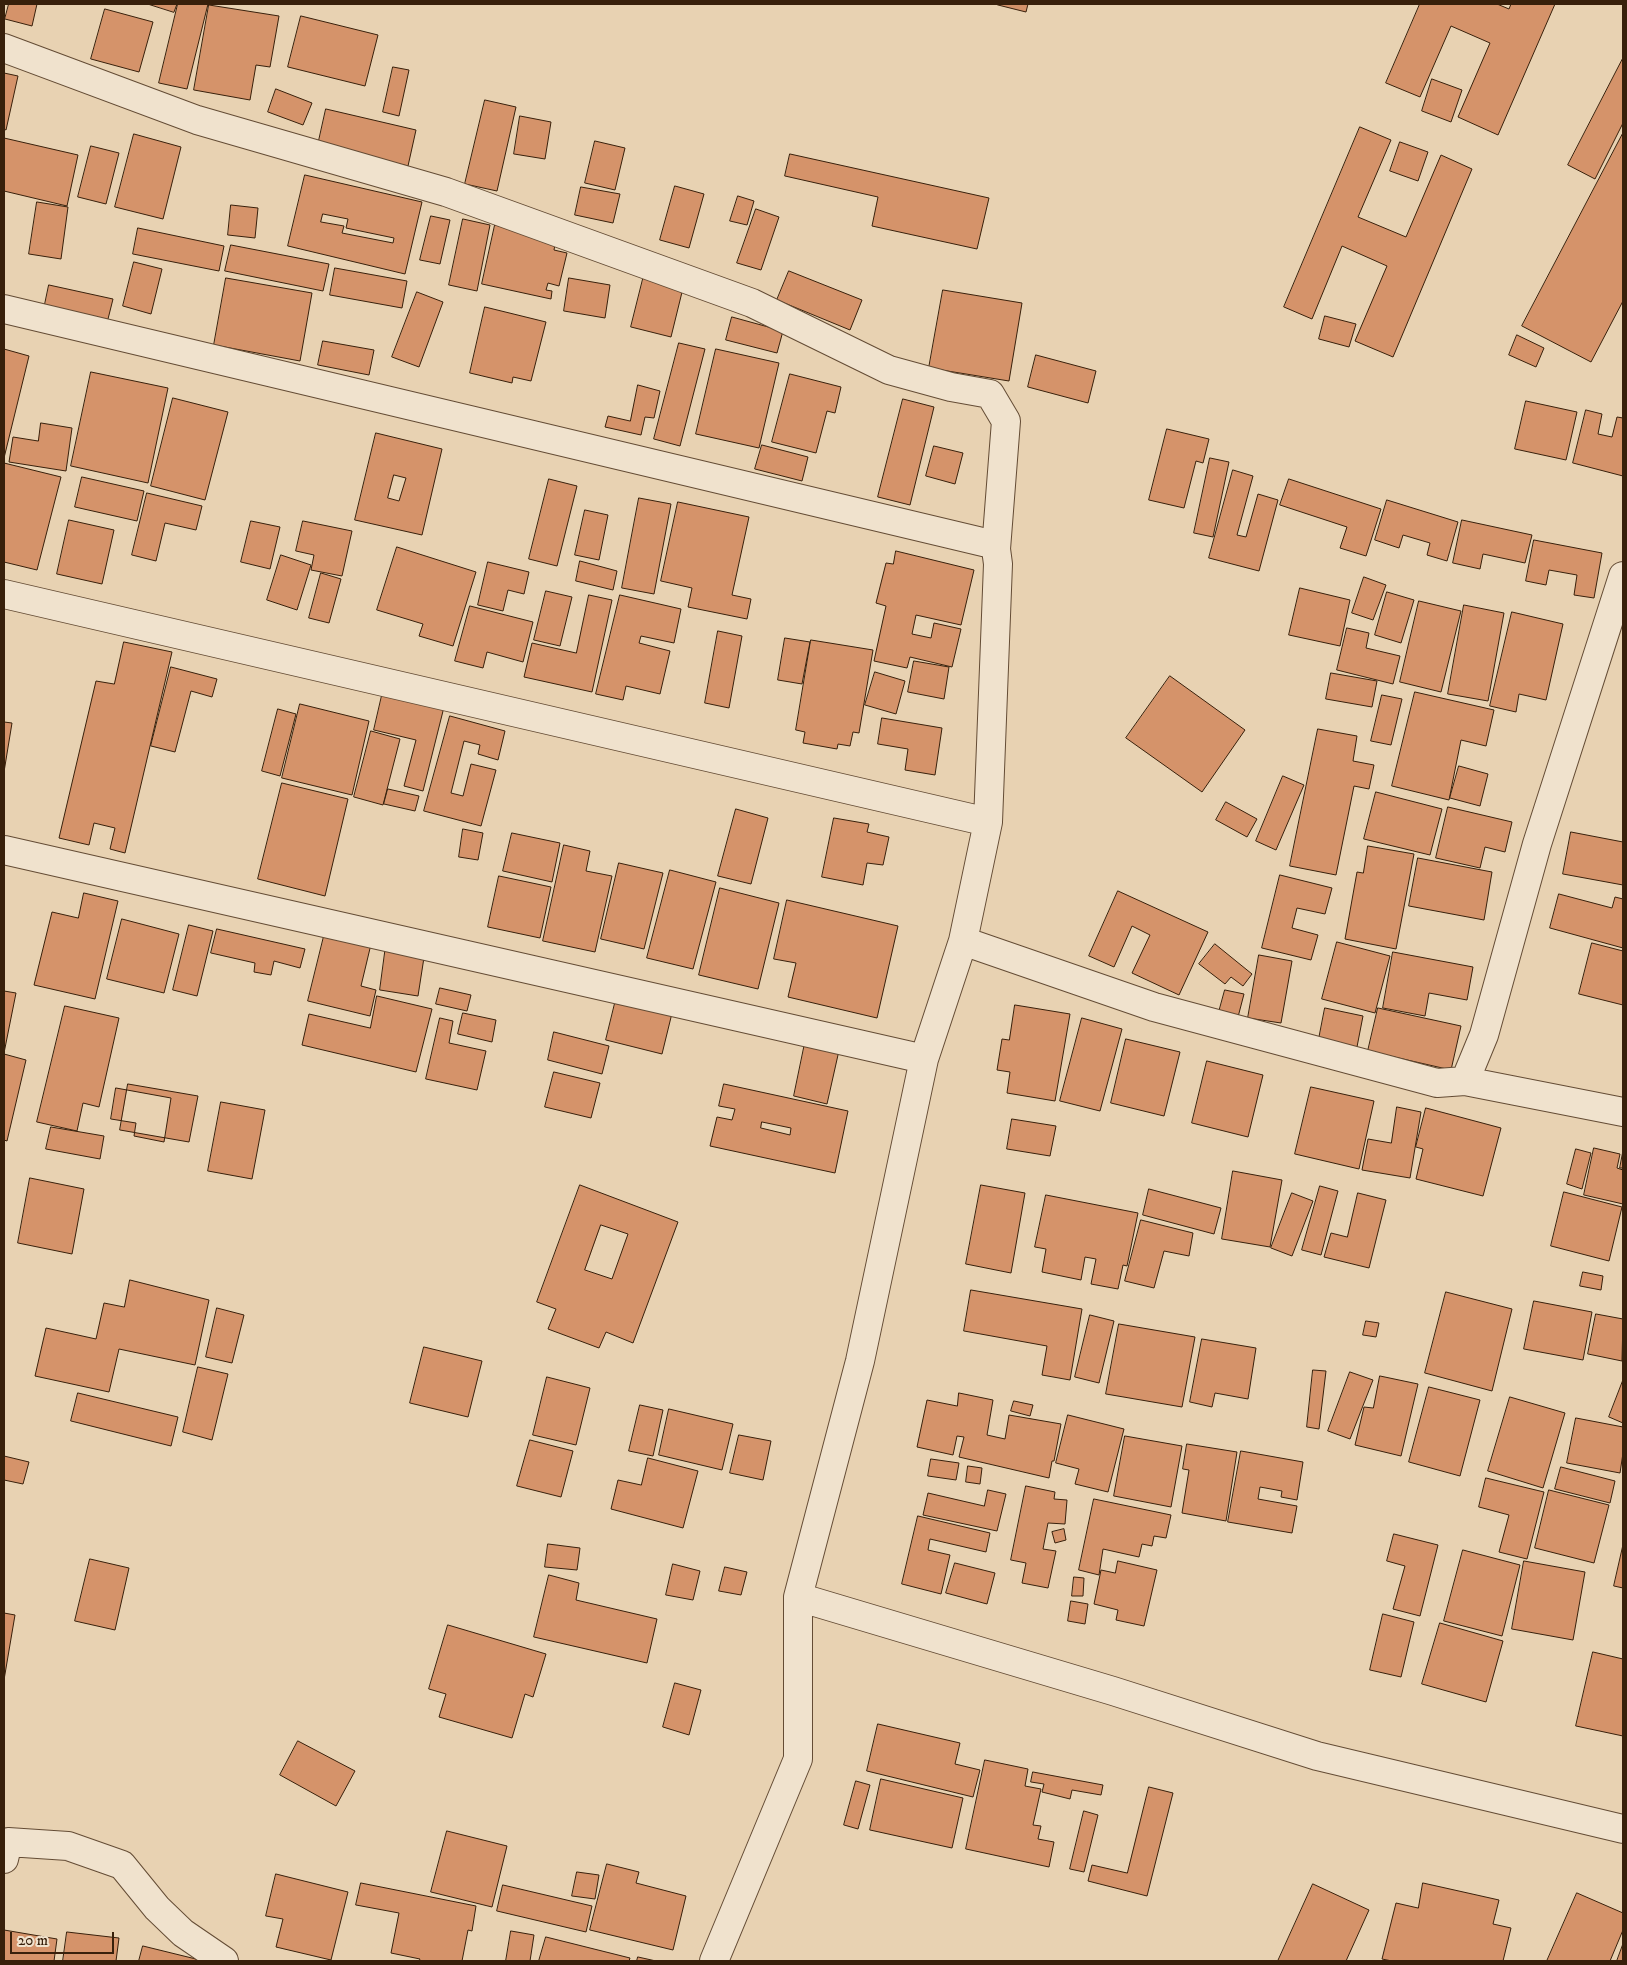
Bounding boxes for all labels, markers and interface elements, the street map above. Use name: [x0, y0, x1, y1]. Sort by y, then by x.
scale bar: [12, 1922, 116, 1954]
text: 20 m: [18, 1931, 48, 1950]

